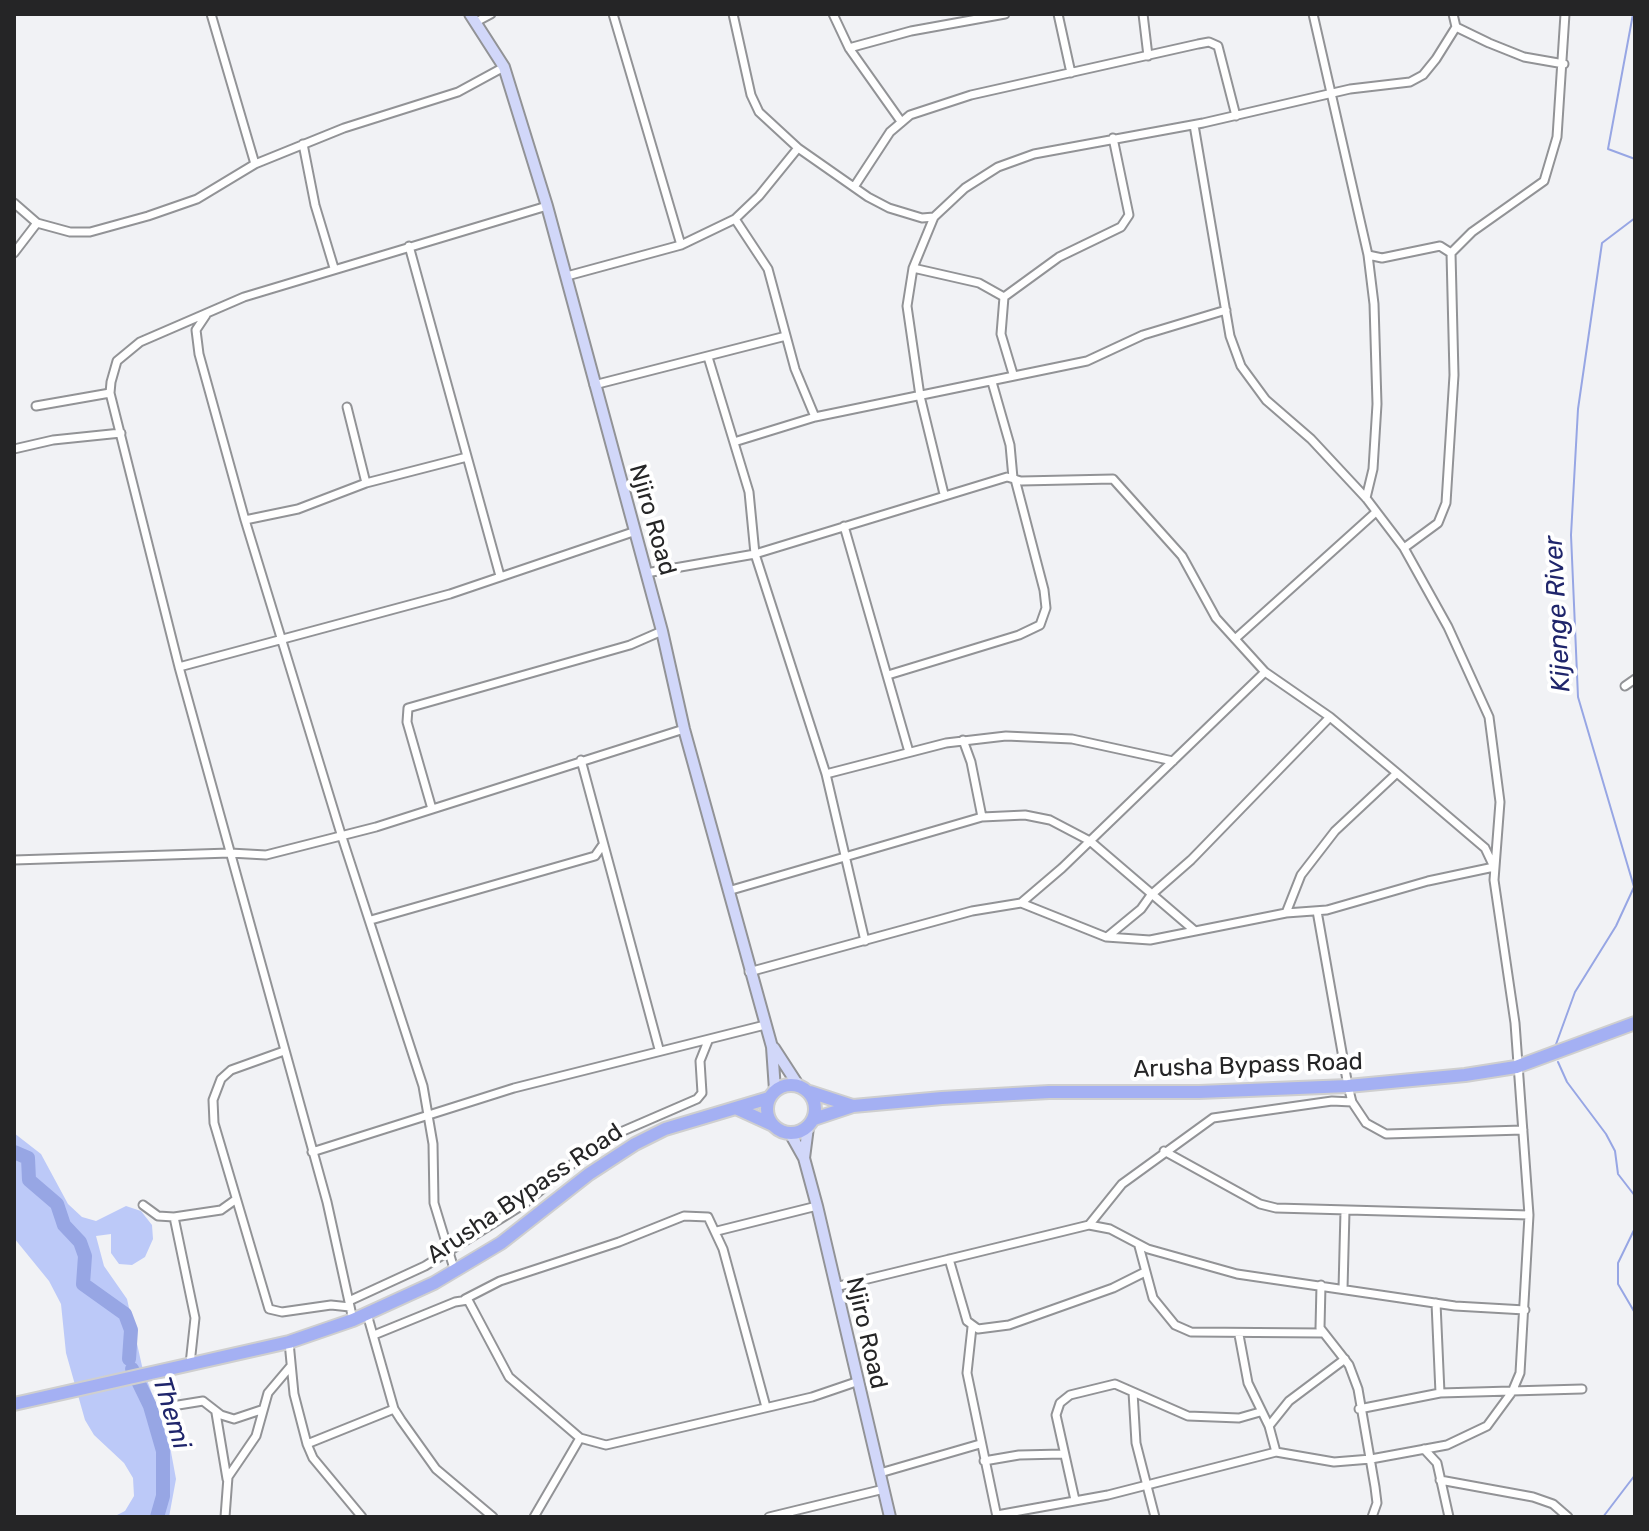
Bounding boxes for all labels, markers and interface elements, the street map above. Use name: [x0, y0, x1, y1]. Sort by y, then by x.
street label: Njiro Road: [622, 461, 682, 579]
water label: Kijenge River: [1538, 535, 1578, 693]
street label: Arusha Bypass Road: [1133, 1048, 1363, 1084]
street label: Arusha Bypass Road: [422, 1118, 628, 1270]
street label: Njiro Road: [839, 1274, 893, 1392]
water label: Themi: [145, 1373, 197, 1453]

